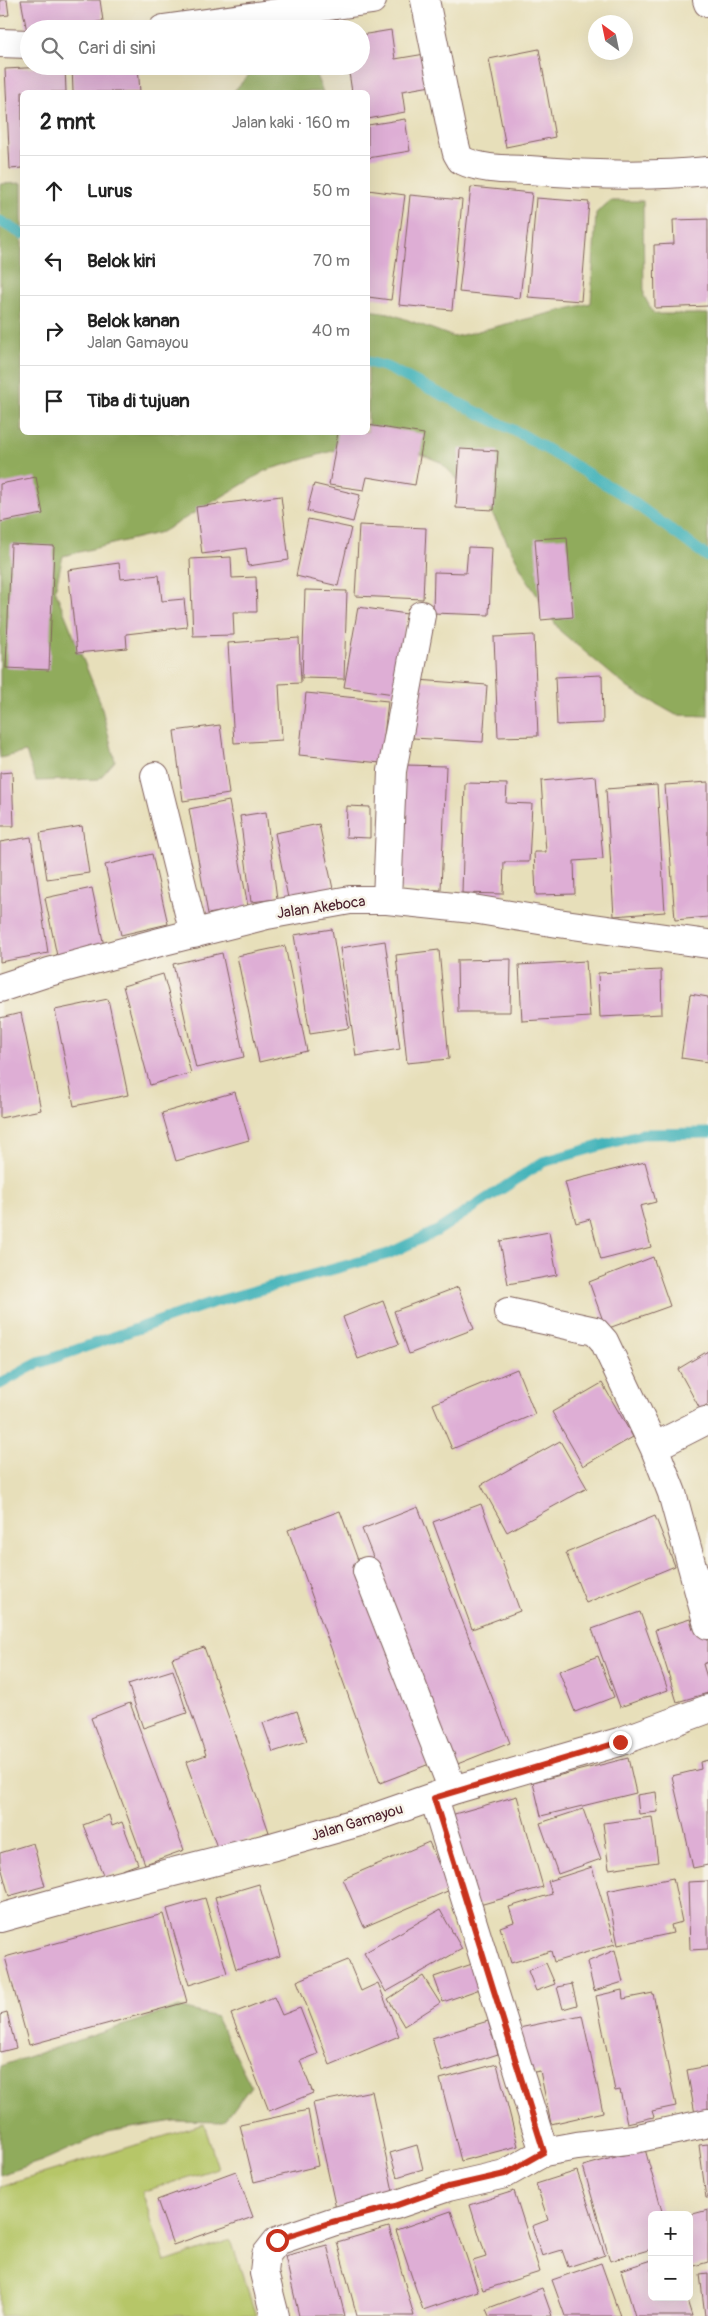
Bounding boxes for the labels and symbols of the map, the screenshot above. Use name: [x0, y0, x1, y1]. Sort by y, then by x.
north arrow: [588, 15, 633, 60]
street label: Jalan Akeboca: [275, 892, 367, 923]
route end: [609, 1731, 632, 1754]
street label: Jalan Gamayou: [309, 1799, 405, 1845]
route start: [266, 2229, 289, 2252]

